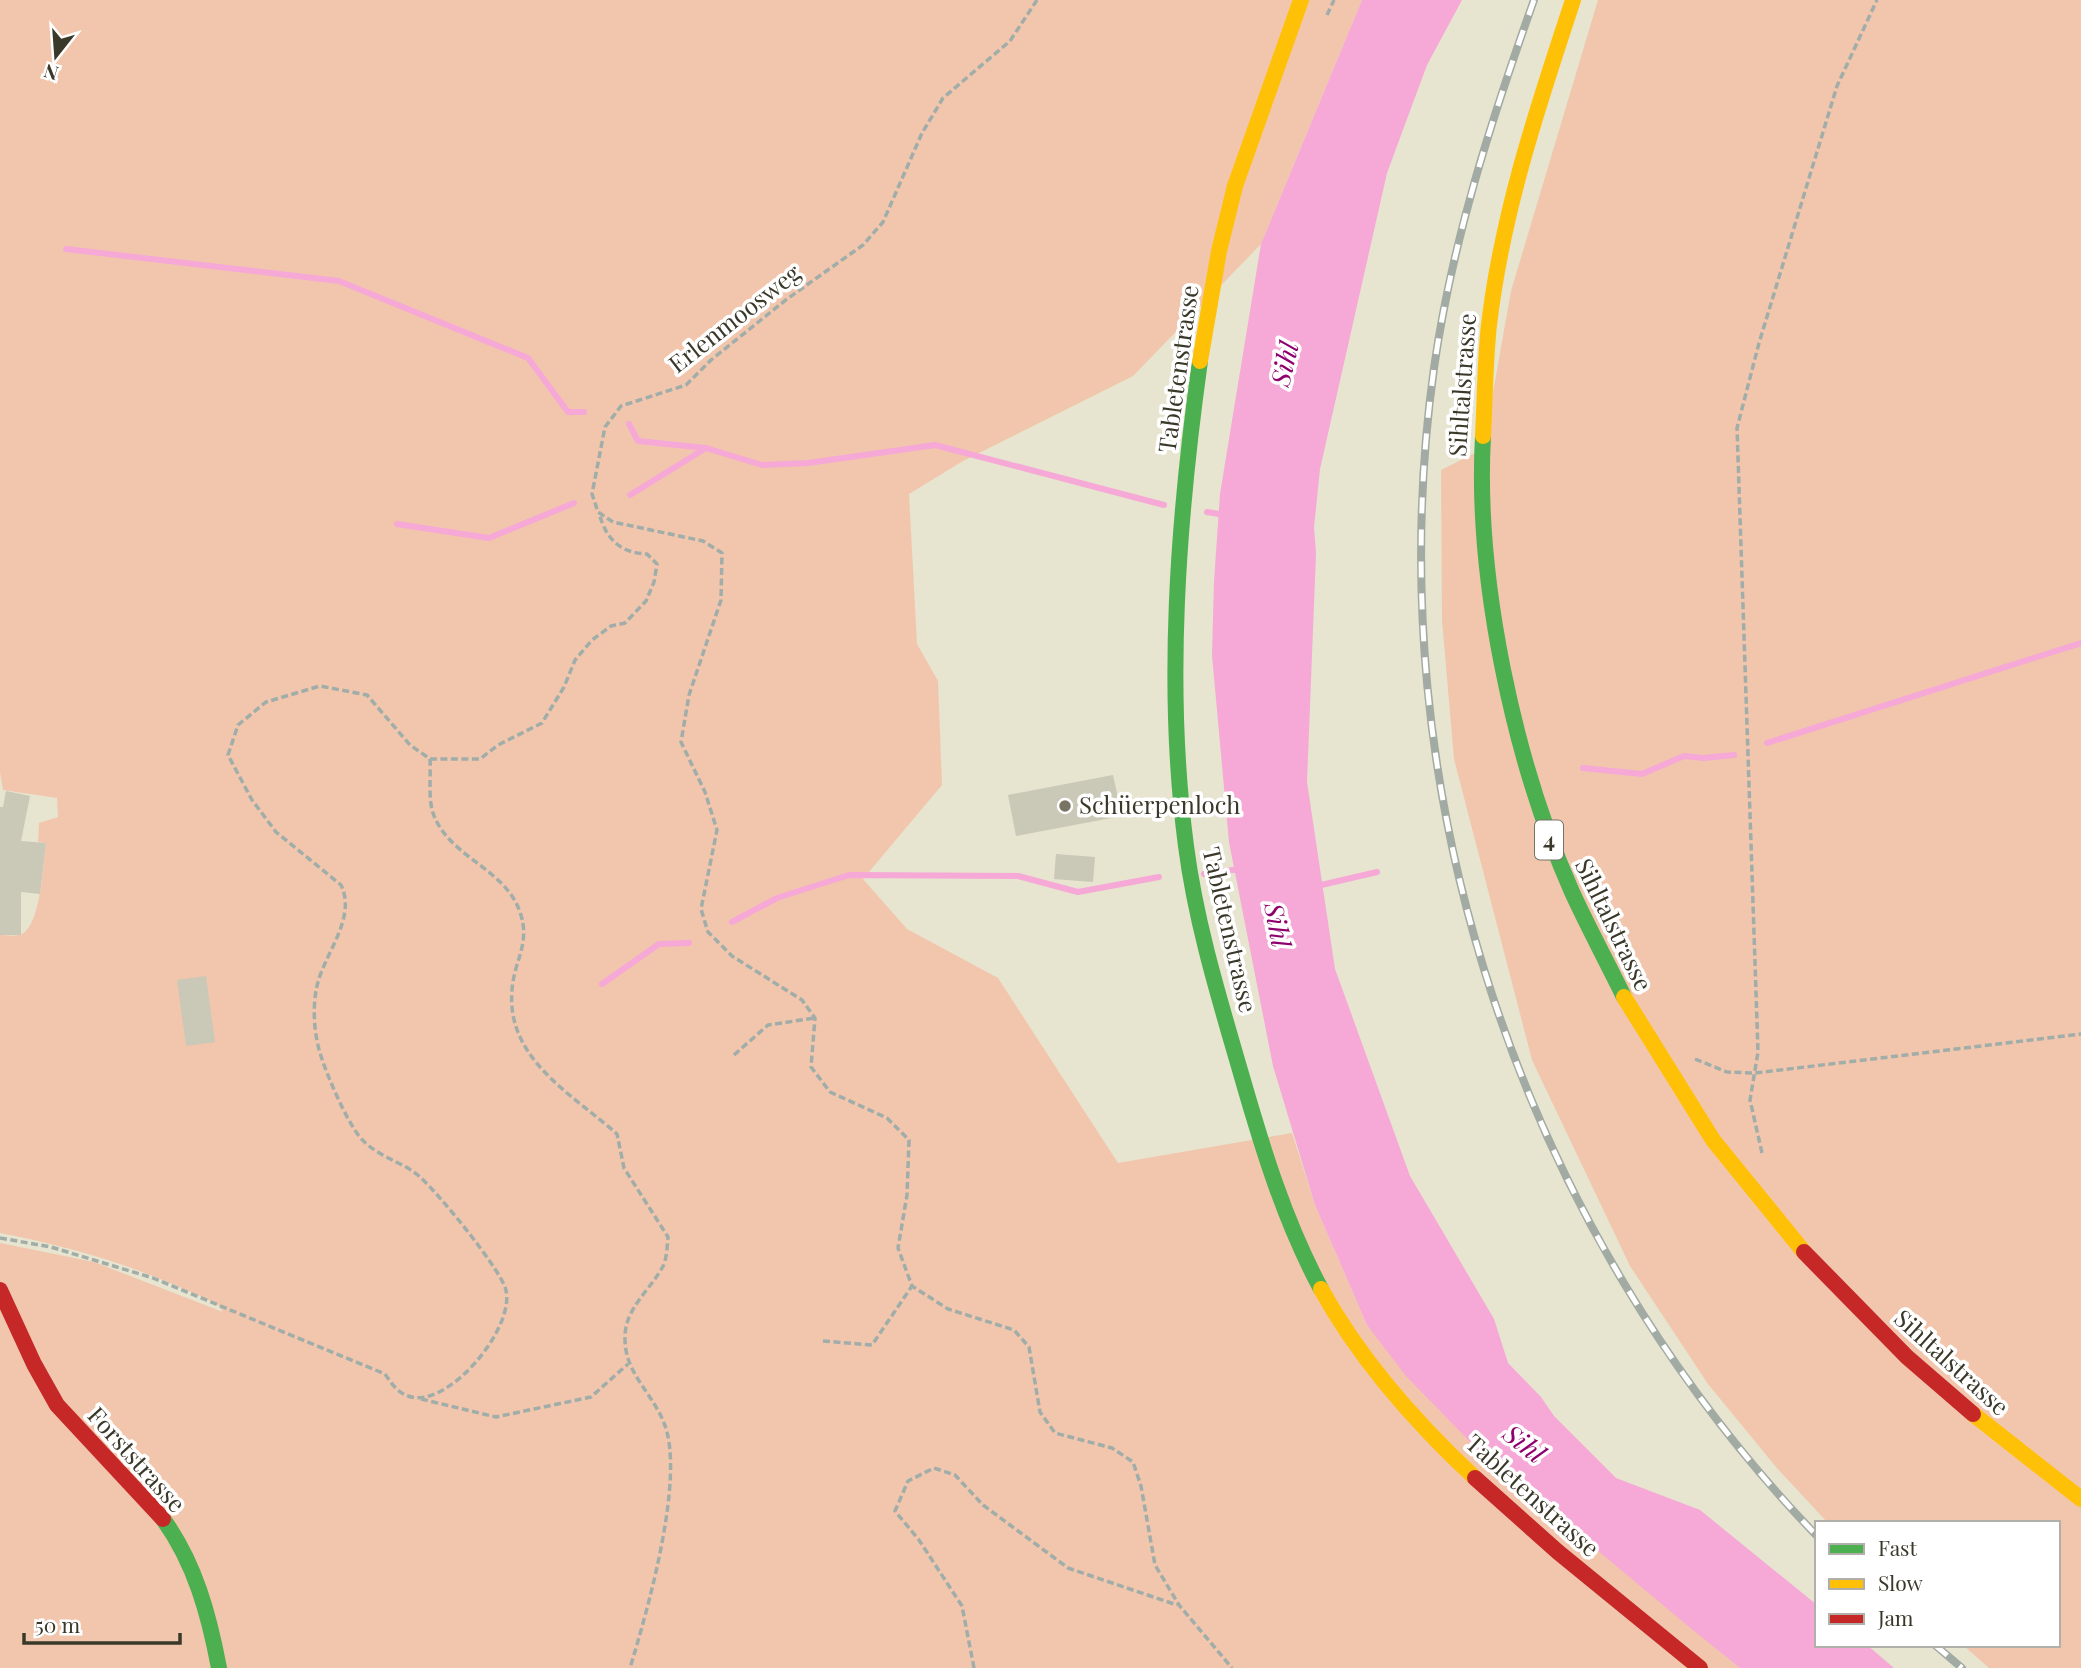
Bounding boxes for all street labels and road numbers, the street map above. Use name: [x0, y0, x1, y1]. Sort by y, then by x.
street label: Erlenmoosweg: [661, 256, 807, 379]
street label: Tabletenstrasse: [1149, 283, 1205, 455]
street label: Sihltalstrasse: [1440, 312, 1482, 458]
road number: 4: [1535, 820, 1563, 860]
street label: Tabletenstrasse: [1196, 844, 1266, 1015]
street label: Sihltalstrasse: [1569, 853, 1661, 996]
street label: Sihltalstrasse: [1888, 1302, 2016, 1421]
street label: Forststrasse: [82, 1399, 193, 1518]
street label: Tabletenstrasse: [1460, 1426, 1607, 1563]

